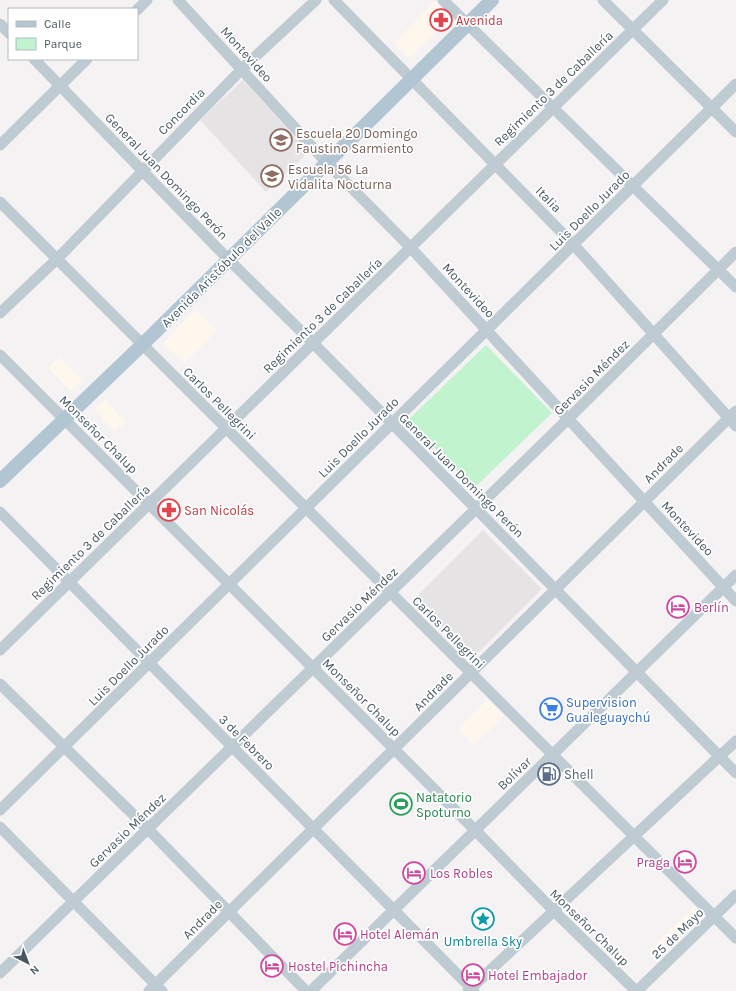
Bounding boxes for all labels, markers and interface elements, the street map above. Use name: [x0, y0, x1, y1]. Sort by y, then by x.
pharmacy icon: Avenida: [428, 7, 454, 33]
legend: [8, 8, 138, 60]
place label: Avenida: [456, 13, 503, 28]
text: Calle: [44, 17, 71, 31]
street label: Montevideo: [218, 24, 275, 85]
street label: Regimiento 3 de Caballería: [491, 28, 616, 149]
text: Parque: [44, 37, 82, 51]
street label: Concordia: [155, 85, 208, 138]
street label: General Juan Domingo Perón: [102, 110, 231, 243]
place label: Escuela 20 Domingo Faustino Sarmiento: [296, 126, 418, 156]
school or university icon: Escuela 20 Domingo Faustino Sarmiento: [268, 127, 294, 153]
place label: Escuela 56 La Vidalita Nocturna: [288, 162, 392, 192]
school or university icon: Escuela 56 La Vidalita Nocturna: [259, 163, 285, 189]
street label: Luis Doello Jurado: [546, 167, 633, 254]
street label: Italia: [533, 183, 565, 215]
street label: Avenida Aristóbulo del Valle: [158, 204, 285, 330]
street label: Regimiento 3 de Caballería: [260, 255, 385, 376]
street label: Montevideo: [439, 260, 498, 321]
street label: Gervasio Méndez: [551, 337, 632, 418]
street label: Carlos Pellegrini: [180, 364, 259, 443]
street label: Monseñor Chalup: [56, 392, 141, 477]
street label: Luis Doello Jurado: [315, 394, 402, 481]
street label: General Juan Domingo Perón: [396, 410, 527, 541]
street label: Andrade: [641, 440, 686, 486]
street label: Regimiento 3 de Caballería: [28, 482, 153, 603]
pharmacy icon: San Nicolás: [156, 497, 182, 523]
street label: Montevideo: [658, 498, 717, 559]
place label: San Nicolás: [184, 503, 254, 518]
street label: Gervasio Méndez: [318, 564, 401, 645]
street label: Carlos Pellegrini: [409, 593, 488, 672]
hotel icon: Berlín: [665, 594, 691, 620]
place label: Berlín: [694, 600, 729, 615]
street label: Luis Doello Jurado: [85, 622, 172, 709]
street label: Monseñor Chalup: [319, 655, 404, 740]
street label: Andrade: [411, 668, 456, 714]
place label: Supervision Gualeguaychú: [566, 695, 651, 725]
supermarket icon: Supervision Gualeguaychú: [538, 696, 564, 722]
street label: 3 de Febrero: [216, 712, 277, 773]
street label: Bolívar: [494, 753, 535, 793]
fuel station icon: Shell: [536, 761, 562, 787]
place label: Shell: [564, 767, 594, 782]
street label: Gervasio Méndez: [86, 790, 169, 871]
place label: Natatorio Spoturno: [416, 790, 472, 820]
sports icon: Natatorio Spoturno: [388, 791, 414, 817]
hotel icon: Praga: [672, 849, 698, 875]
place label: Praga: [636, 855, 670, 870]
hotel icon: Los Robles: [401, 860, 427, 886]
place label: Los Robles: [430, 866, 493, 881]
street label: Monseñor Chalup: [547, 886, 632, 969]
street label: Andrade: [180, 896, 225, 942]
street label: 25 de Mayo: [648, 905, 707, 962]
place icon: Umbrella Sky: [470, 906, 496, 932]
hotel icon: Hotel Alemán: [332, 921, 358, 947]
place label: Hotel Alemán: [360, 927, 439, 942]
place label: Umbrella Sky: [444, 934, 522, 949]
north arrow: [8, 943, 48, 983]
hotel icon: Hostel Pichincha: [259, 953, 285, 979]
place label: Hostel Pichincha: [288, 959, 388, 974]
hotel icon: Hotel Embajador: [460, 962, 486, 988]
text: N: [27, 963, 42, 978]
place label: Hotel Embajador: [488, 968, 587, 983]

